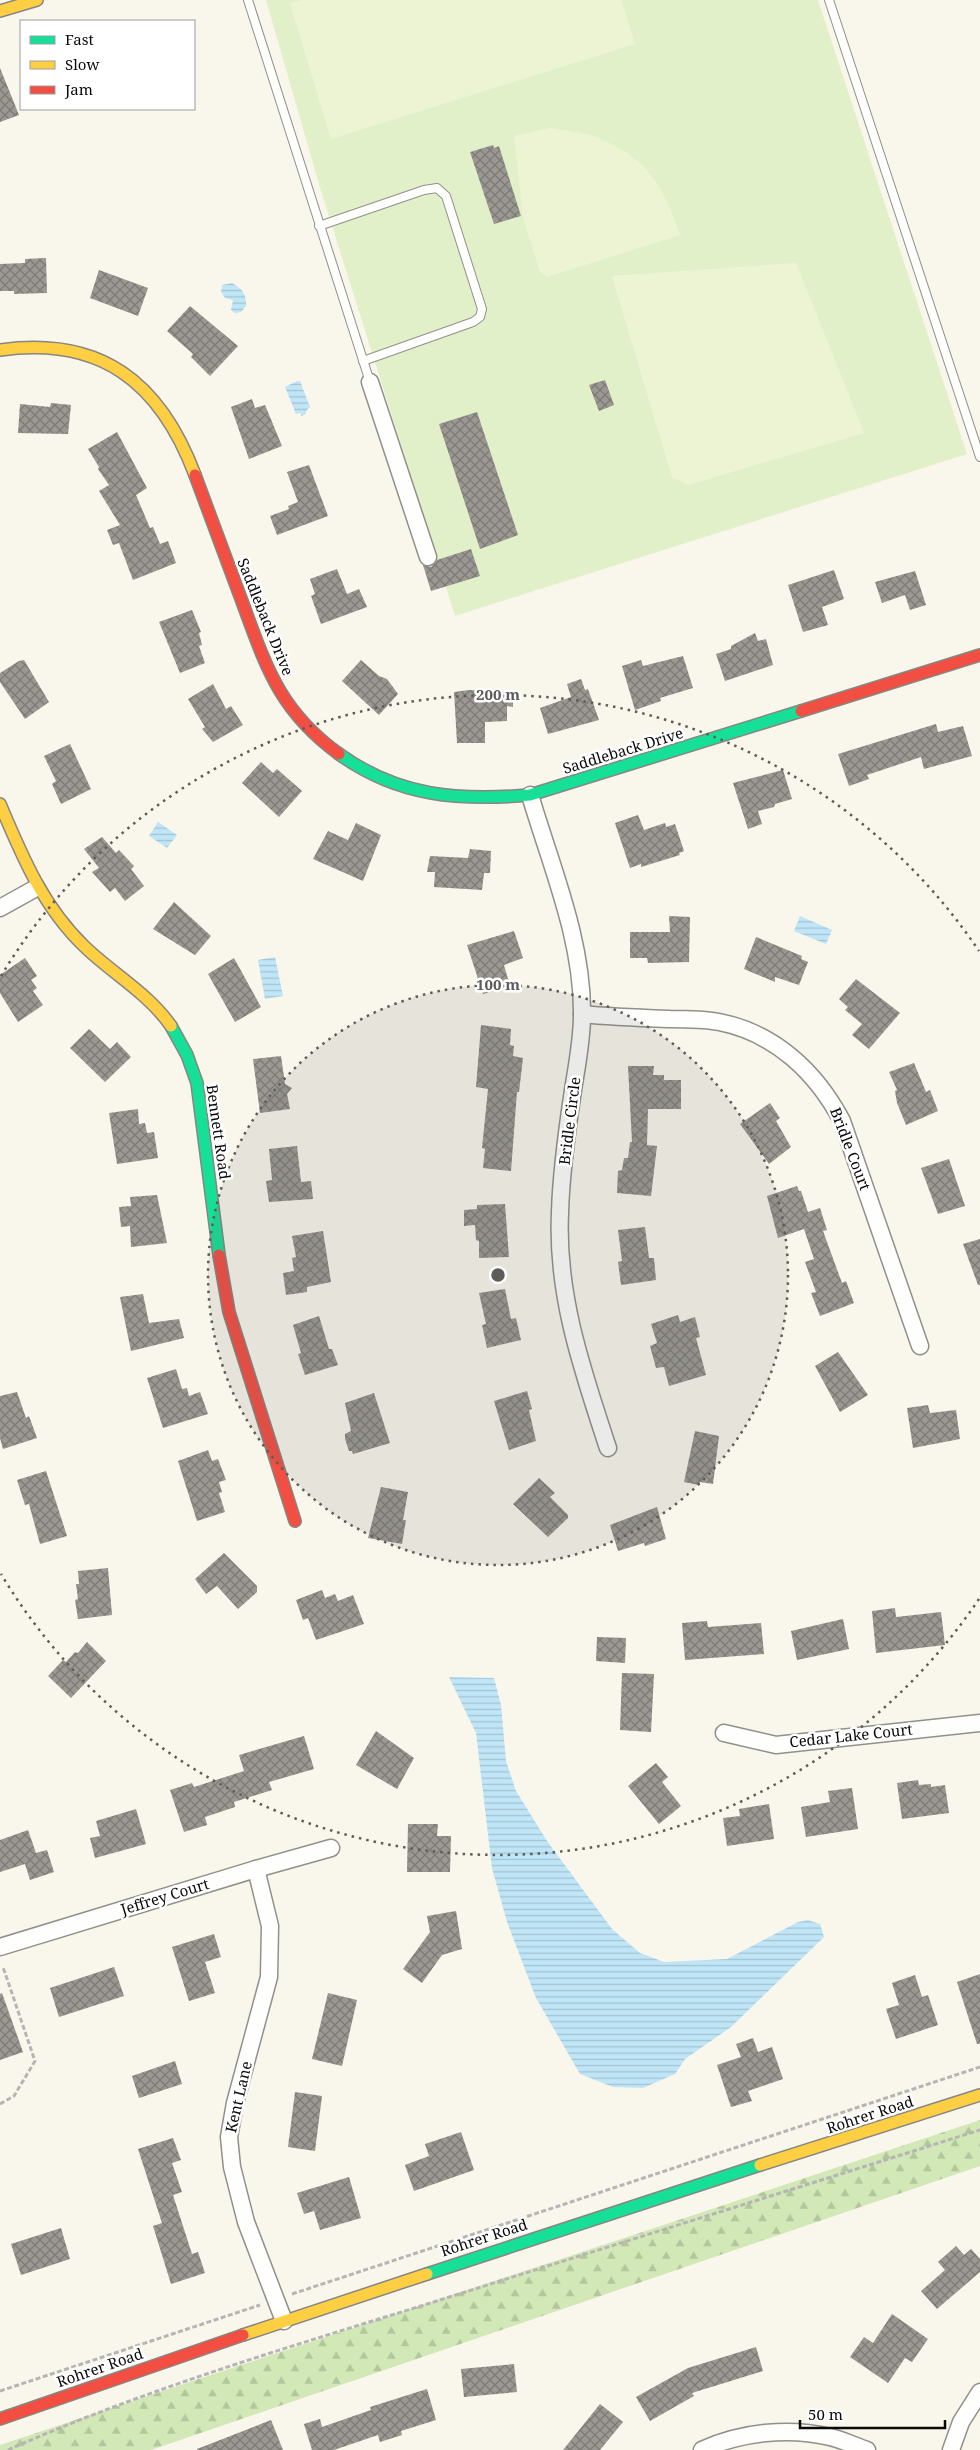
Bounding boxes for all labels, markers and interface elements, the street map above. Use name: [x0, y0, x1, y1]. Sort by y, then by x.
legend: [20, 20, 195, 110]
text: Fast: [65, 29, 94, 49]
text: Slow: [65, 54, 99, 74]
text: Jam: [64, 79, 93, 99]
street label: Saddleback Drive: [233, 555, 299, 678]
text: 200 m: [476, 684, 520, 704]
street label: Saddleback Drive: [560, 722, 685, 778]
text: 100 m: [476, 974, 520, 994]
street label: Bridle Circle: [554, 1076, 584, 1166]
street label: Bennett Road: [202, 1083, 236, 1181]
street label: Bridle Court: [826, 1104, 876, 1193]
centre of rings: [489, 1266, 507, 1284]
street label: Cedar Lake Court: [788, 1719, 913, 1751]
street label: Jeffrey Court: [117, 1873, 211, 1919]
street label: Kent Lane: [220, 2059, 256, 2134]
street label: Rohrer Road: [824, 2091, 916, 2138]
street label: Rohrer Road: [438, 2214, 530, 2261]
street label: Rohrer Road: [54, 2343, 146, 2391]
scale bar: [800, 2398, 945, 2430]
text: 50 m: [808, 2404, 843, 2424]

